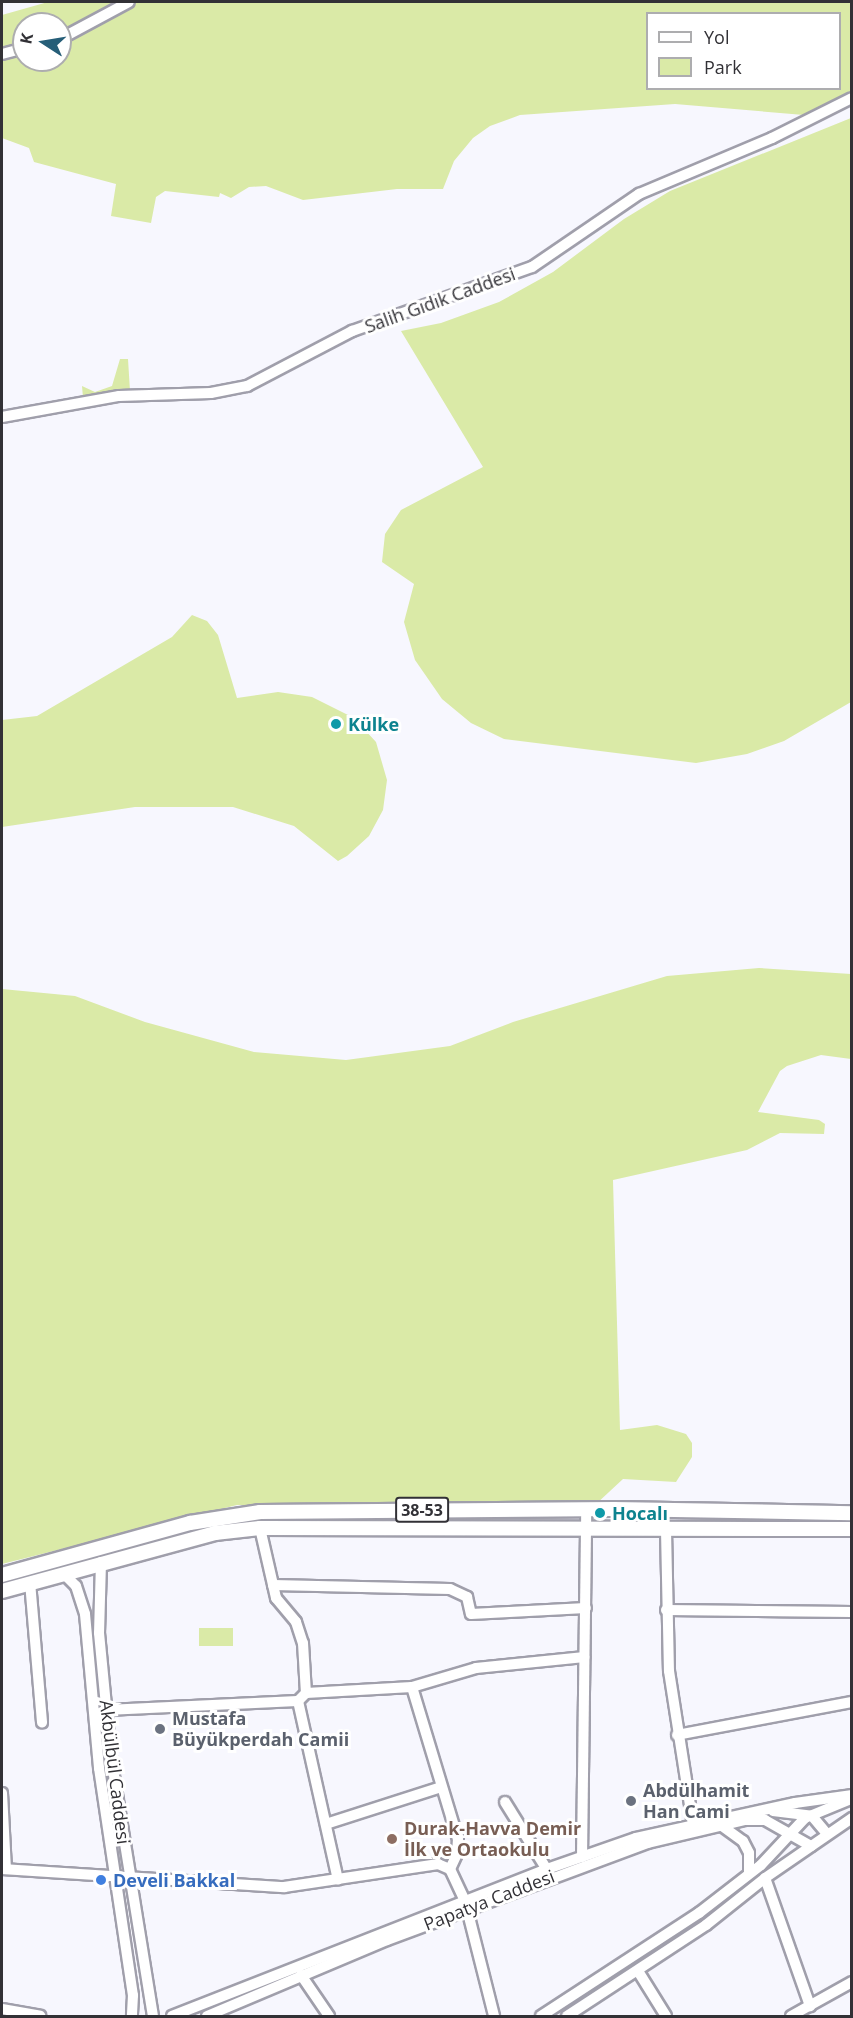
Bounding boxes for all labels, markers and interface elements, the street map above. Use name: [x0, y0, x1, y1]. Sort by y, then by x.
north arrow: [12, 12, 72, 72]
legend: [646, 12, 841, 90]
text: Yol: [704, 25, 729, 49]
text: K: [14, 31, 38, 46]
text: Park: [704, 55, 742, 79]
street label: Salih Gıdık Caddesi: [362, 263, 518, 337]
place label: Külke: [348, 713, 399, 735]
marker: Külke: [329, 717, 343, 731]
road number: 38-53: [395, 1497, 449, 1523]
place label: Hocalı: [612, 1502, 668, 1524]
marker: Hocalı: [593, 1506, 607, 1520]
street label: Akbülbül Caddesi: [95, 1699, 135, 1845]
place label: Mustafa Büyükperdah Camii: [172, 1708, 349, 1750]
marker: Mustafa Büyükperdah Camii: [153, 1722, 167, 1736]
place label: Abdülhamit Han Cami: [643, 1780, 749, 1822]
marker: Abdülhamit Han Cami: [624, 1794, 638, 1808]
place label: Durak-Havva Demir İlk ve Ortaokulu: [404, 1818, 581, 1860]
marker: Durak-Havva Demir İlk ve Ortaokulu: [385, 1832, 399, 1846]
street label: Papatya Caddesi: [420, 1865, 558, 1935]
place label: Develi Bakkal: [113, 1869, 235, 1891]
marker: Develi Bakkal: [94, 1873, 108, 1887]

